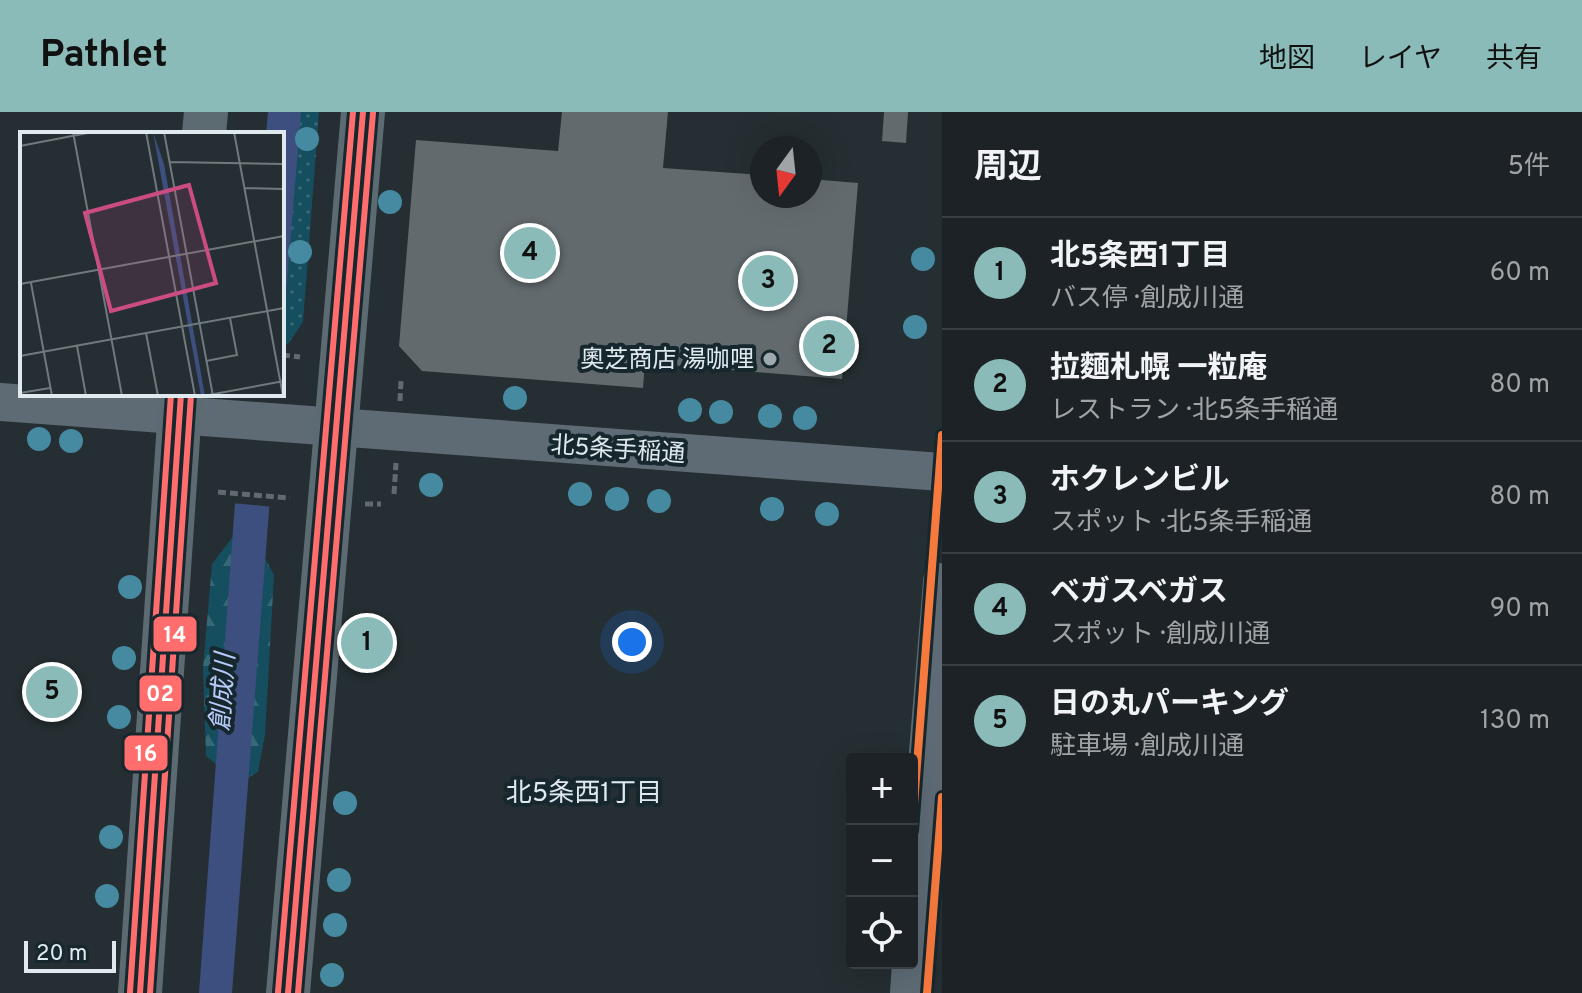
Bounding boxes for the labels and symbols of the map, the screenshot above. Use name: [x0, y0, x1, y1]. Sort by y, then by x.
inset map: [20, 132, 284, 396]
north arrow: [750, 136, 822, 208]
pin: 4: [504, 223, 556, 283]
pin: 3: [742, 251, 794, 311]
pin: 2: [803, 316, 855, 376]
place label: 奧芝商店 湯咖哩: [580, 346, 754, 376]
marker: 奧芝商店 湯咖哩: [761, 350, 779, 368]
street label: 北5条手稲通: [550, 431, 686, 471]
pin: 1: [341, 613, 393, 673]
line badge: 14: [152, 615, 198, 653]
your location: [612, 622, 652, 662]
text: 14: [164, 623, 186, 650]
water label: 創成川: [205, 649, 244, 732]
pin: 5: [26, 662, 78, 722]
line badge: 02: [138, 674, 183, 713]
text: 02: [146, 682, 174, 709]
line badge: 16: [123, 734, 169, 772]
text: 16: [135, 742, 157, 769]
district label: 北5条西1丁目: [506, 778, 662, 811]
scale bar: [24, 937, 116, 973]

